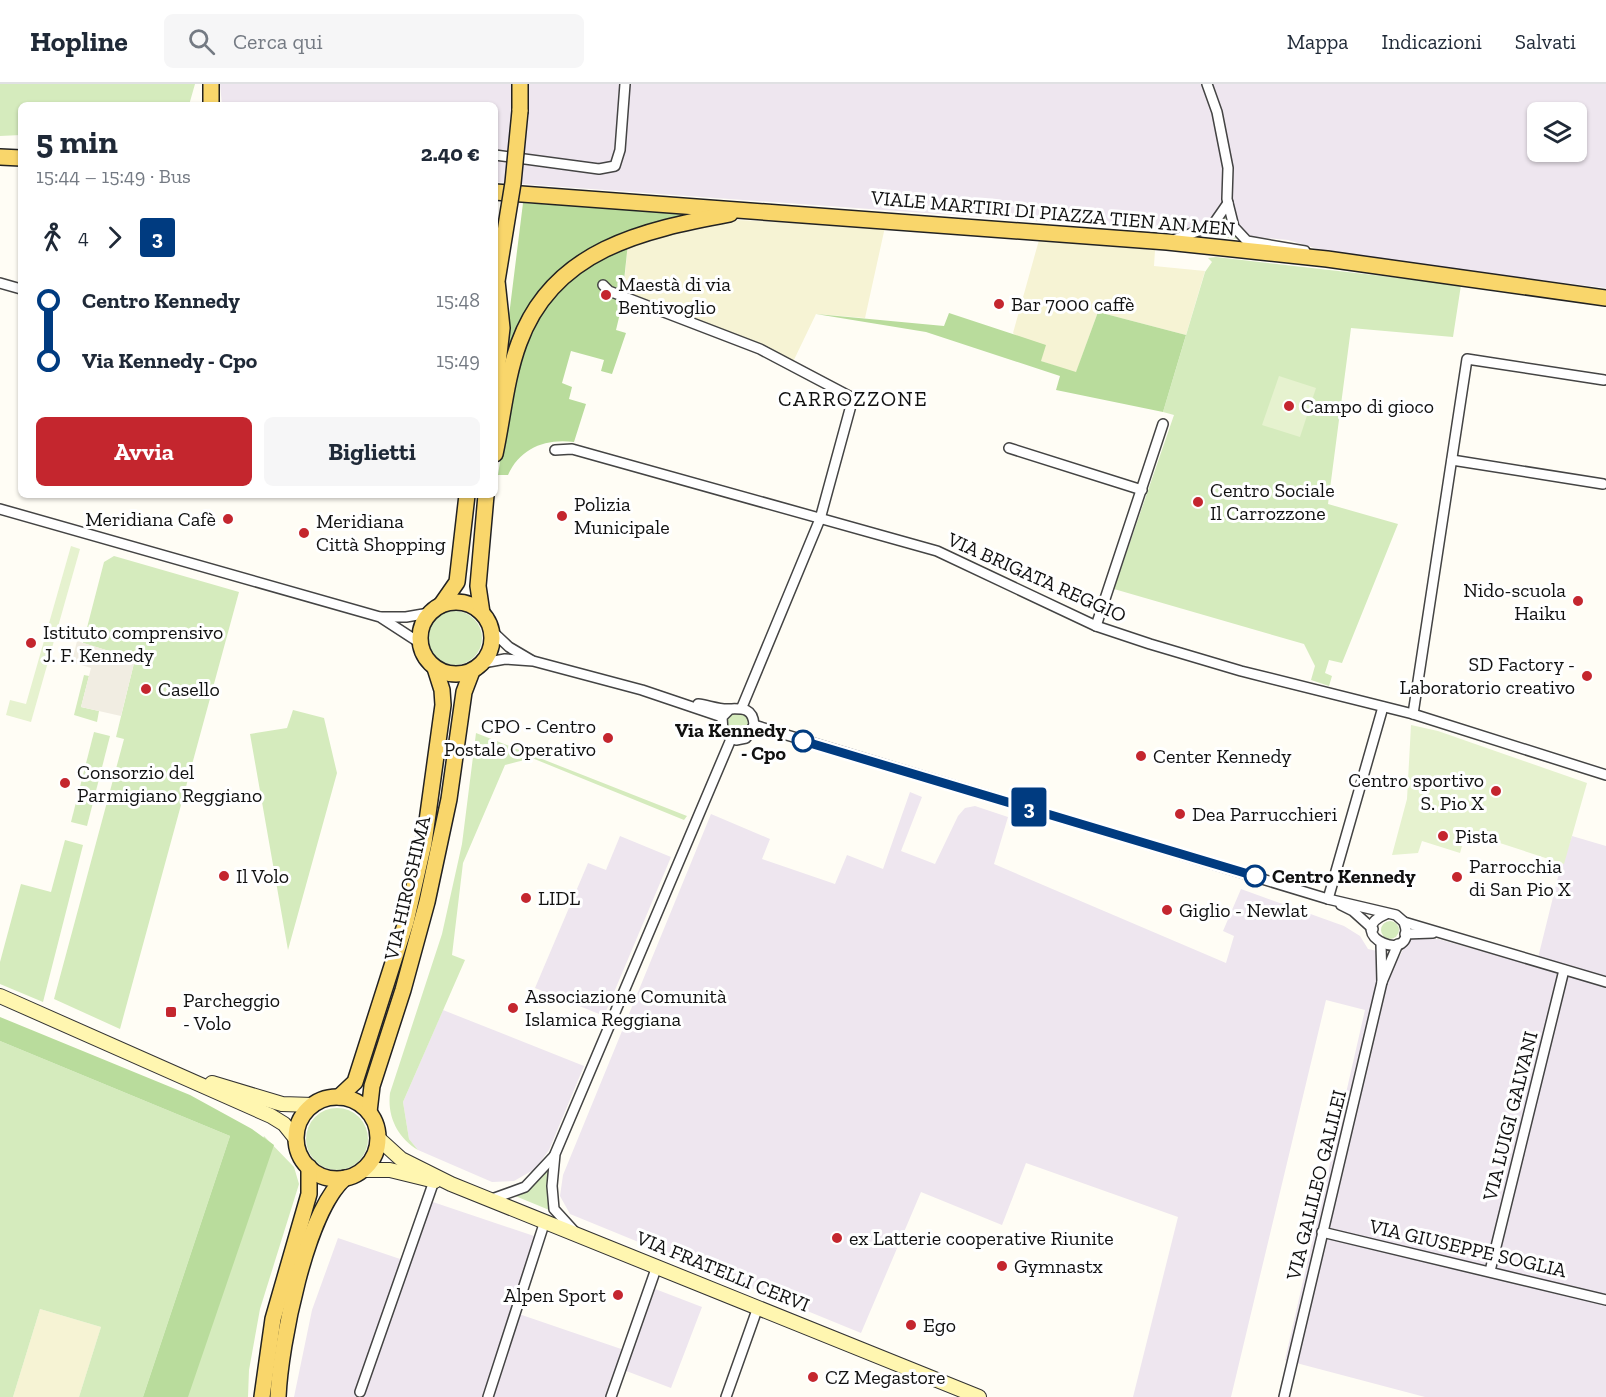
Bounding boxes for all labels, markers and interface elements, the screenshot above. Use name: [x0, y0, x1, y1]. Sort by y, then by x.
search box: [164, 14, 584, 68]
text: Hopline: [30, 25, 128, 58]
icon: search: [185, 25, 218, 58]
text: Cerca qui: [233, 28, 323, 55]
text: Mappa: [1287, 29, 1348, 54]
text: Indicazioni: [1381, 29, 1482, 54]
text: Salvati: [1515, 29, 1576, 54]
map controls: [1527, 102, 1587, 162]
button: layers: [1527, 102, 1587, 162]
text: 5 min: [36, 122, 118, 161]
text: 2.40 €: [421, 140, 480, 167]
text: 15:44 – 15:49 · Bus: [36, 164, 191, 188]
street label: VIALE MARTIRI DI PIAZZA TIEN AN MEN: [869, 185, 1236, 241]
icon: walk: [36, 221, 69, 254]
icon: forward: [98, 221, 131, 254]
text: 4: [78, 225, 89, 249]
text: 3: [152, 225, 163, 250]
place label: Maestà di via Bentivoglio: [618, 272, 731, 319]
text: Centro Kennedy: [82, 287, 240, 314]
text: 15:48: [436, 288, 480, 312]
marker: Maestà di via Bentivoglio: [599, 288, 613, 302]
place label: Bar 7000 caffè: [1011, 292, 1134, 316]
marker: Bar 7000 caffè: [992, 297, 1006, 311]
text: Via Kennedy - Cpo: [82, 347, 257, 374]
text: 15:49: [436, 348, 480, 372]
district label: CARROZZONE: [778, 386, 928, 411]
place label: Campo di gioco: [1301, 394, 1434, 418]
marker: Campo di gioco: [1282, 399, 1296, 413]
button: Avvia: [36, 417, 252, 486]
button: Biglietti: [264, 417, 480, 486]
place label: Centro Sociale Il Carrozzone: [1210, 478, 1335, 525]
place label: Polizia Municipale: [574, 492, 670, 539]
marker: Centro Sociale Il Carrozzone: [1191, 495, 1205, 509]
place label: Meridiana Cafè: [85, 507, 216, 531]
place label: Meridiana Città Shopping: [316, 509, 446, 556]
marker: Polizia Municipale: [555, 509, 569, 523]
marker: Meridiana Cafè: [221, 512, 235, 526]
marker: Meridiana Città Shopping: [297, 526, 311, 540]
street label: VIA BRIGATA REGGIO: [943, 526, 1130, 627]
place label: Nido-scuola Haiku: [1463, 578, 1566, 625]
marker: Nido-scuola Haiku: [1571, 594, 1585, 608]
place label: Istituto comprensivo J. F. Kennedy: [43, 620, 223, 667]
marker: Istituto comprensivo J. F. Kennedy: [24, 636, 38, 650]
place label: SD Factory - Laboratorio creativo: [1399, 652, 1575, 699]
marker: SD Factory - Laboratorio creativo: [1580, 669, 1594, 683]
place label: Casello: [158, 677, 220, 701]
marker: Casello: [139, 682, 153, 696]
place label: CPO - Centro Postale Operativo: [444, 714, 596, 761]
place label: Via Kennedy - Cpo: [675, 718, 787, 765]
marker: Via Kennedy - Cpo: [792, 730, 814, 752]
marker: CPO - Centro Postale Operativo: [601, 731, 615, 745]
place label: Center Kennedy: [1153, 744, 1292, 768]
marker: Center Kennedy: [1134, 749, 1148, 763]
place label: Consorzio del Parmigiano Reggiano: [77, 760, 262, 807]
place label: Centro sportivo S. Pio X: [1348, 768, 1484, 815]
marker: Consorzio del Parmigiano Reggiano: [58, 776, 72, 790]
marker: Centro sportivo S. Pio X: [1489, 784, 1503, 798]
line badge: 3: [1010, 788, 1048, 826]
text: 3: [1023, 795, 1035, 820]
place label: Dea Parrucchieri: [1192, 802, 1338, 826]
marker: Dea Parrucchieri: [1173, 807, 1187, 821]
street label: VIA HIROSHIMA: [379, 813, 435, 963]
place label: Pista: [1455, 824, 1498, 848]
marker: Pista: [1436, 829, 1450, 843]
place label: Parrocchia di San Pio X: [1469, 854, 1571, 901]
place label: Il Volo: [236, 864, 289, 888]
place label: Centro Kennedy: [1272, 864, 1416, 888]
marker: Centro Kennedy: [1244, 865, 1266, 887]
marker: Il Volo: [217, 869, 231, 883]
marker: Parrocchia di San Pio X: [1450, 870, 1464, 884]
place label: LIDL: [538, 886, 580, 910]
marker: LIDL: [519, 891, 533, 905]
place label: Giglio - Newlat: [1179, 898, 1308, 922]
marker: Giglio - Newlat: [1160, 903, 1174, 917]
place label: Associazione Comunità Islamica Reggiana: [525, 984, 727, 1031]
place label: Parcheggio - Volo: [183, 988, 280, 1035]
marker: Associazione Comunità Islamica Reggiana: [506, 1001, 520, 1015]
marker: Parcheggio - Volo: [164, 1005, 178, 1019]
street label: VIA LUIGI GALVANI: [1477, 1029, 1543, 1204]
street label: VIA GALILEO GALILEI: [1281, 1087, 1351, 1283]
street label: VIA GIUSEPPE SOGLIA: [1366, 1213, 1570, 1283]
street label: VIA FRATELLI CERVI: [632, 1225, 813, 1317]
place label: ex Latterie cooperative Riunite: [849, 1226, 1114, 1250]
marker: ex Latterie cooperative Riunite: [830, 1231, 844, 1245]
place label: Gymnastx: [1014, 1254, 1103, 1278]
marker: Gymnastx: [995, 1259, 1009, 1273]
place label: Alpen Sport: [504, 1283, 607, 1307]
marker: Alpen Sport: [611, 1288, 625, 1302]
place label: Ego: [923, 1313, 956, 1337]
marker: Ego: [904, 1318, 918, 1332]
place label: CZ Megastore: [825, 1365, 945, 1389]
marker: CZ Megastore: [806, 1370, 820, 1384]

